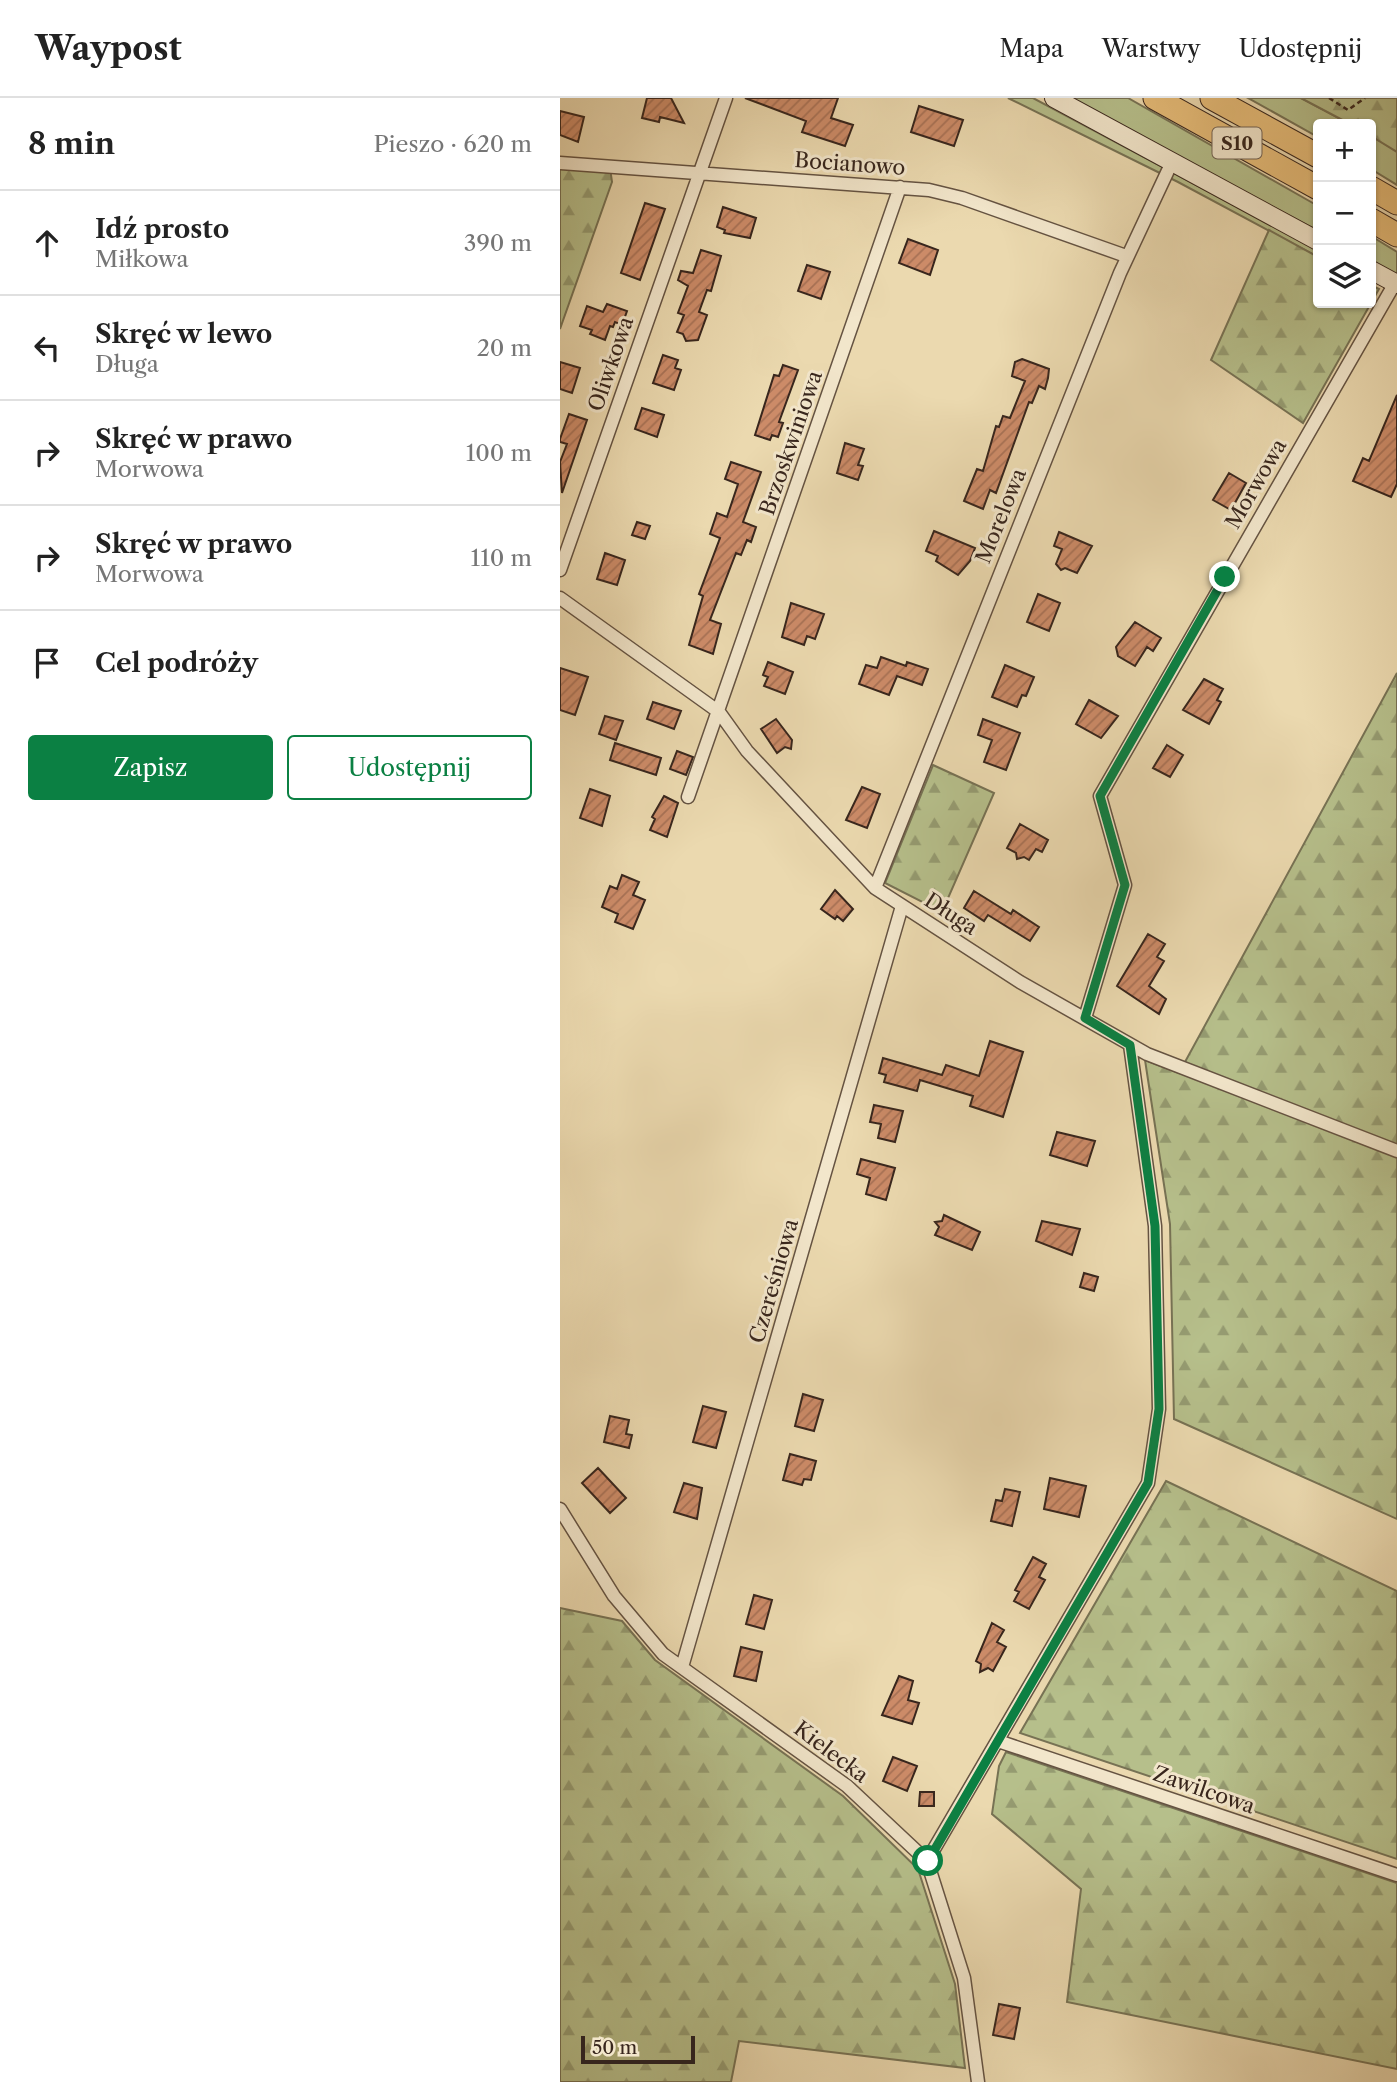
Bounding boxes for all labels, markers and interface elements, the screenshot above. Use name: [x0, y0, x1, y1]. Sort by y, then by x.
text: Waypost: [35, 28, 182, 69]
text: Mapa: [1000, 34, 1064, 63]
text: Warstwy: [1102, 34, 1201, 63]
text: Udostępnij: [1239, 34, 1362, 63]
map controls: [1313, 119, 1376, 308]
button: +: [1313, 119, 1376, 182]
text: 8 min: [28, 125, 115, 162]
road number: S10: [1212, 128, 1262, 158]
text: Pieszo · 620 m: [373, 130, 532, 158]
street label: Bocianowo: [794, 147, 906, 180]
button: −: [1313, 182, 1376, 245]
text: Idź prosto: [95, 213, 229, 245]
icon: ahead: [28, 224, 66, 262]
text: 390 m: [464, 229, 532, 257]
text: Miłkowa: [95, 245, 189, 273]
button: layers: [1313, 245, 1376, 308]
street label: Oliwkowa: [583, 312, 639, 414]
text: Skręć w lewo: [95, 318, 272, 350]
icon: left: [28, 329, 66, 367]
text: 20 m: [477, 334, 532, 362]
text: Długa: [95, 350, 159, 378]
street label: Brzoskwiniowa: [754, 366, 827, 518]
text: Skręć w prawo: [95, 423, 292, 455]
icon: right: [28, 434, 66, 472]
street label: Morwowa: [1220, 434, 1292, 533]
text: 100 m: [466, 439, 532, 467]
text: Morwowa: [95, 455, 204, 483]
street label: Morelowa: [970, 464, 1031, 567]
text: Skręć w prawo: [95, 528, 292, 560]
icon: right: [28, 539, 66, 577]
text: 110 m: [471, 544, 532, 572]
text: Morwowa: [95, 560, 204, 588]
route end: [1209, 561, 1240, 592]
icon: arrive: [28, 644, 66, 682]
text: Cel podróży: [95, 647, 258, 679]
button: Zapisz: [28, 735, 273, 800]
button: Udostępnij: [287, 735, 532, 800]
street label: Długa: [920, 887, 983, 940]
street label: Czereśniowa: [744, 1215, 803, 1346]
street label: Kielecka: [789, 1716, 874, 1788]
street label: Zawilcowa: [1150, 1760, 1259, 1819]
route start: [912, 1845, 943, 1876]
scale bar: [581, 2033, 695, 2065]
text: 50 m: [592, 2036, 637, 2059]

